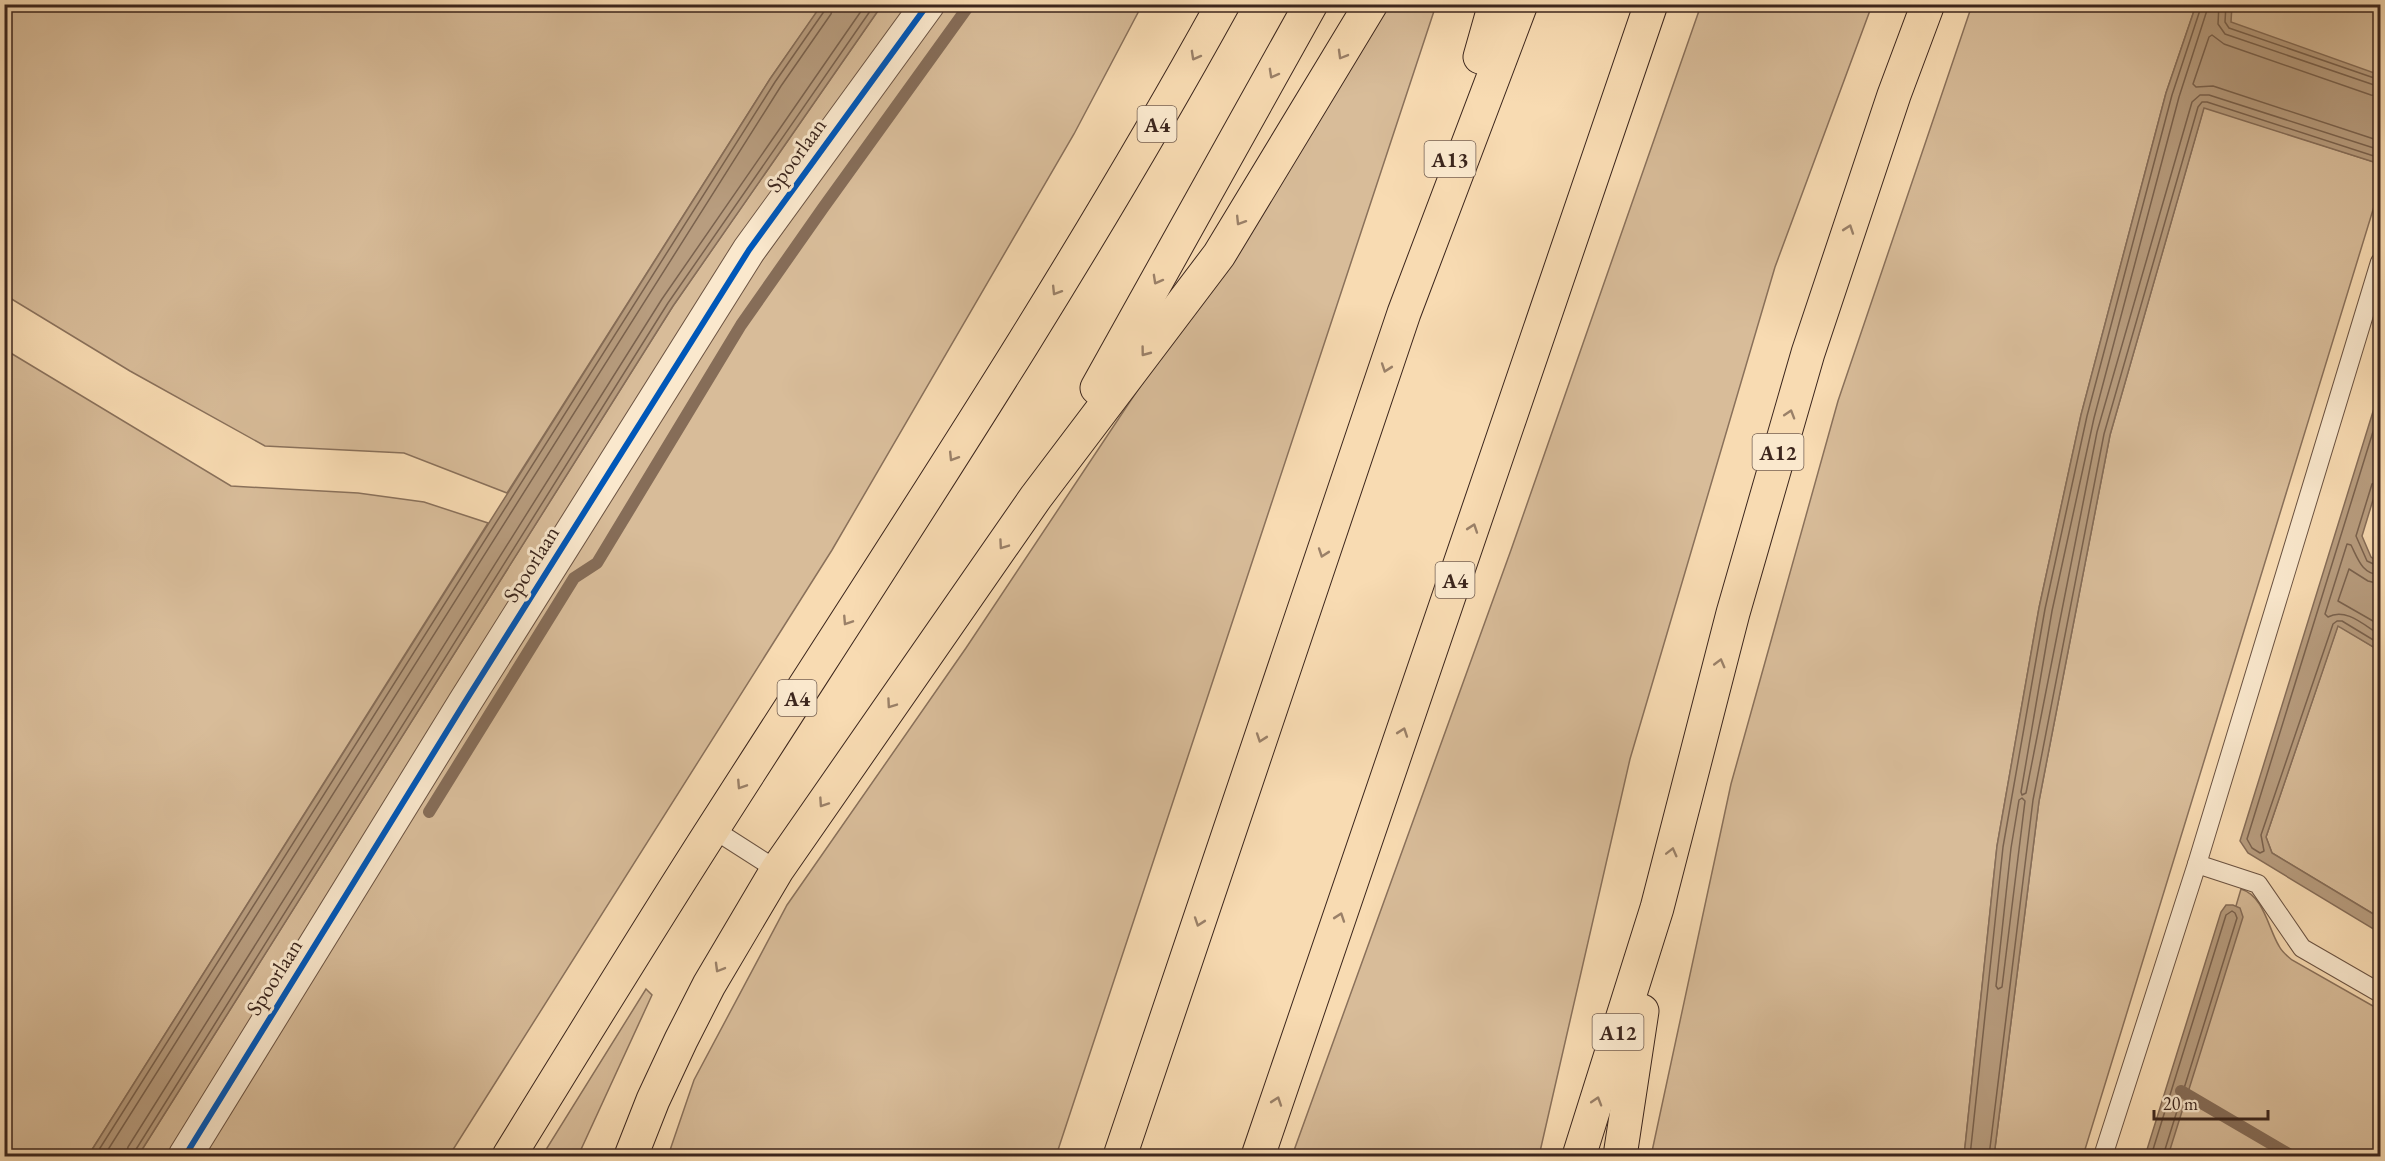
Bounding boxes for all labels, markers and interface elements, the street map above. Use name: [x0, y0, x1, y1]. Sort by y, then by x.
one-way arrow: [1337, 49, 1349, 59]
one-way arrow: [1191, 50, 1202, 60]
one-way arrow: [1269, 68, 1280, 78]
road number: A4: [1138, 106, 1176, 142]
street label: Spoorlaan: [759, 112, 833, 198]
road number: A13: [1424, 141, 1476, 177]
one-way arrow: [1236, 215, 1247, 226]
one-way arrow: [1842, 224, 1854, 235]
one-way arrow: [1153, 274, 1164, 284]
one-way arrow: [1051, 285, 1063, 295]
one-way arrow: [1142, 345, 1153, 356]
one-way arrow: [1380, 362, 1393, 373]
one-way arrow: [1783, 409, 1795, 420]
road number: A12: [1752, 434, 1804, 470]
one-way arrow: [948, 451, 960, 461]
street label: Spoorlaan: [496, 520, 566, 608]
one-way arrow: [1465, 523, 1478, 533]
one-way arrow: [999, 538, 1010, 549]
one-way arrow: [1318, 547, 1331, 558]
road number: A4: [1436, 562, 1474, 598]
one-way arrow: [843, 614, 854, 625]
one-way arrow: [1712, 658, 1725, 668]
road number: A4: [778, 680, 816, 716]
one-way arrow: [887, 698, 898, 709]
one-way arrow: [1396, 727, 1408, 738]
one-way arrow: [1256, 732, 1268, 743]
one-way arrow: [738, 778, 749, 789]
one-way arrow: [819, 796, 830, 807]
one-way arrow: [1664, 847, 1677, 857]
one-way arrow: [1333, 912, 1346, 922]
one-way arrow: [1193, 916, 1206, 927]
street label: Spoorlaan: [239, 933, 309, 1021]
one-way arrow: [715, 961, 726, 972]
road number: A12: [1592, 1014, 1644, 1050]
scale bar: [2154, 1083, 2268, 1121]
text: 20 m: [2163, 1092, 2198, 1115]
one-way arrow: [1270, 1096, 1283, 1107]
one-way arrow: [1590, 1096, 1602, 1107]

